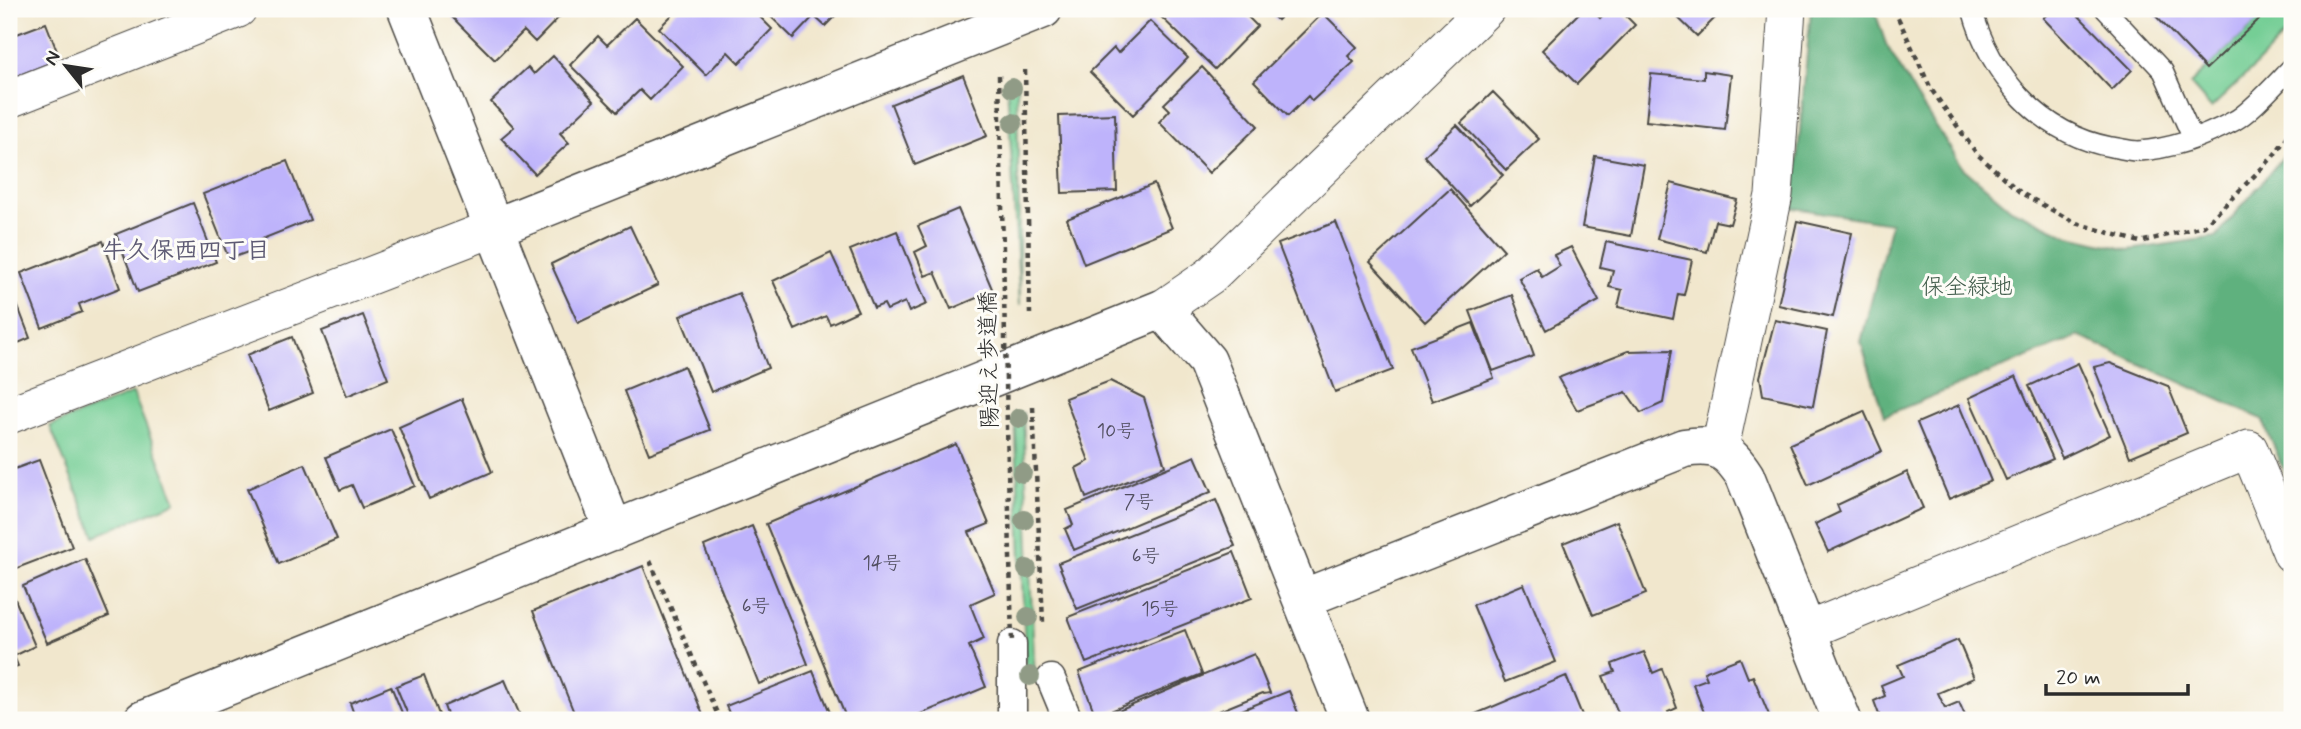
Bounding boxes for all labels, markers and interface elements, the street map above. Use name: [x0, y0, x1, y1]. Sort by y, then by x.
north arrow: [32, 32, 102, 102]
text: N: [39, 47, 67, 70]
district label: 牛久保西四丁目: [102, 236, 270, 267]
park label: 保全緑地: [1921, 273, 2013, 303]
street label: 陽迎え歩道橋: [974, 291, 1006, 429]
house number: 10号: [1097, 419, 1135, 444]
house number: 7号: [1124, 490, 1154, 515]
house number: 6号: [1132, 544, 1160, 569]
house number: 14号: [862, 551, 902, 576]
house number: 6号: [742, 594, 770, 619]
house number: 15号: [1141, 597, 1179, 622]
scale bar: [2046, 652, 2187, 696]
text: 20 m: [2056, 664, 2101, 692]

